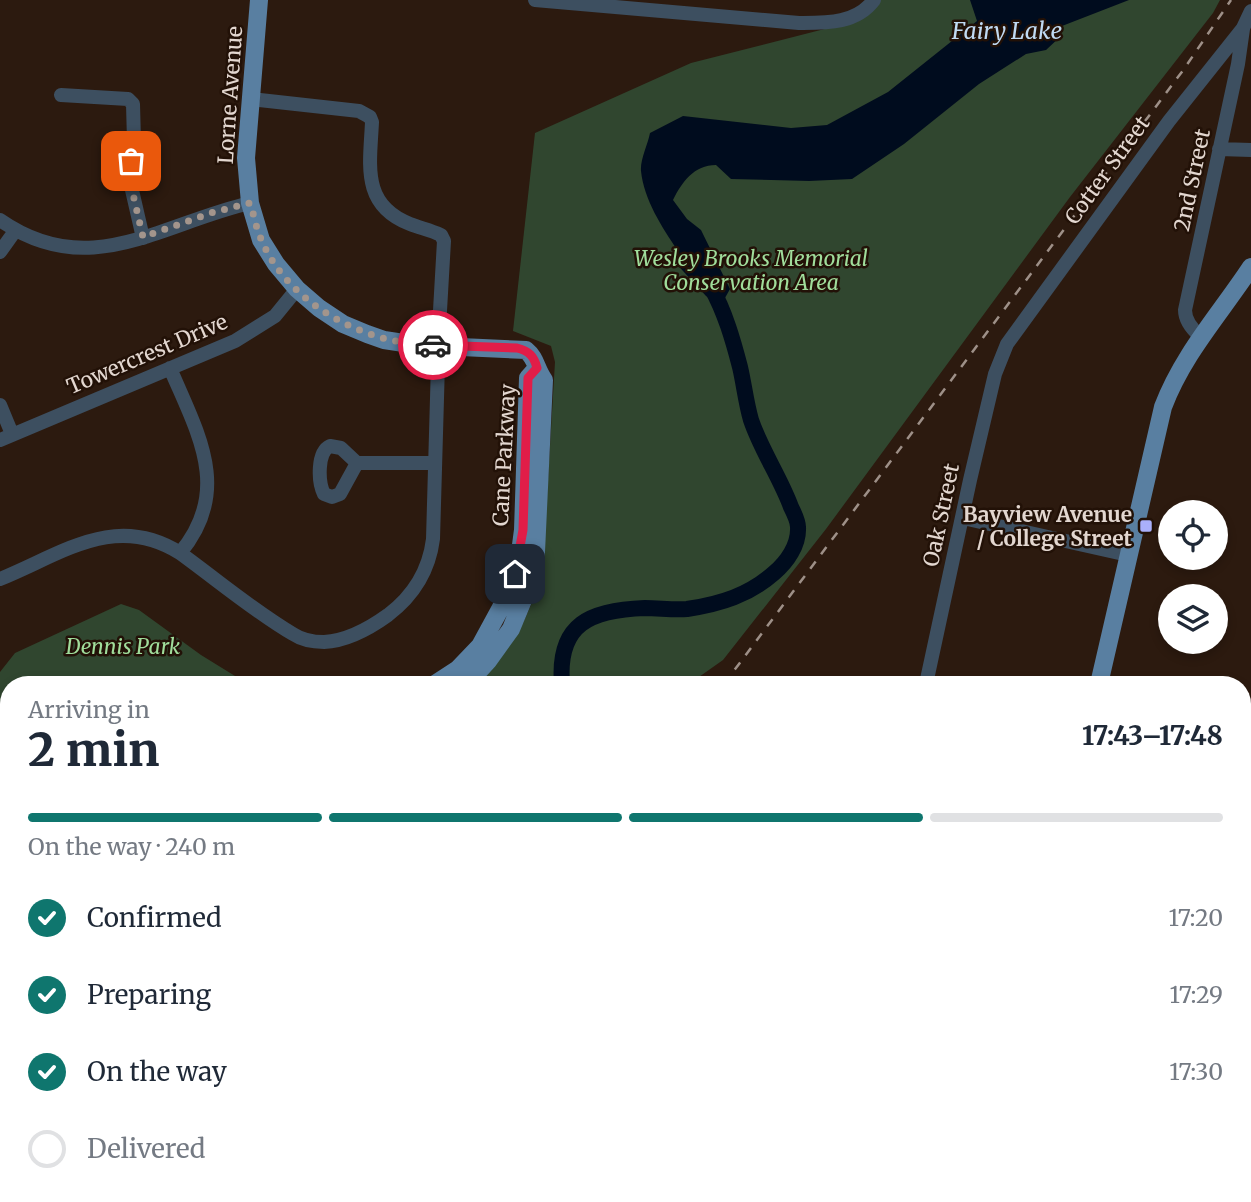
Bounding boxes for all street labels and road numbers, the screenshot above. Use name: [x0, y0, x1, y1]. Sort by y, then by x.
street label: Lorne Avenue: [212, 25, 248, 165]
street label: Cotter Street: [1059, 111, 1155, 229]
street label: 2nd Street: [1168, 126, 1216, 234]
street label: Towercrest Drive: [62, 308, 232, 400]
street label: Cane Parkway: [487, 382, 521, 527]
street label: Oak Street: [917, 461, 965, 569]

